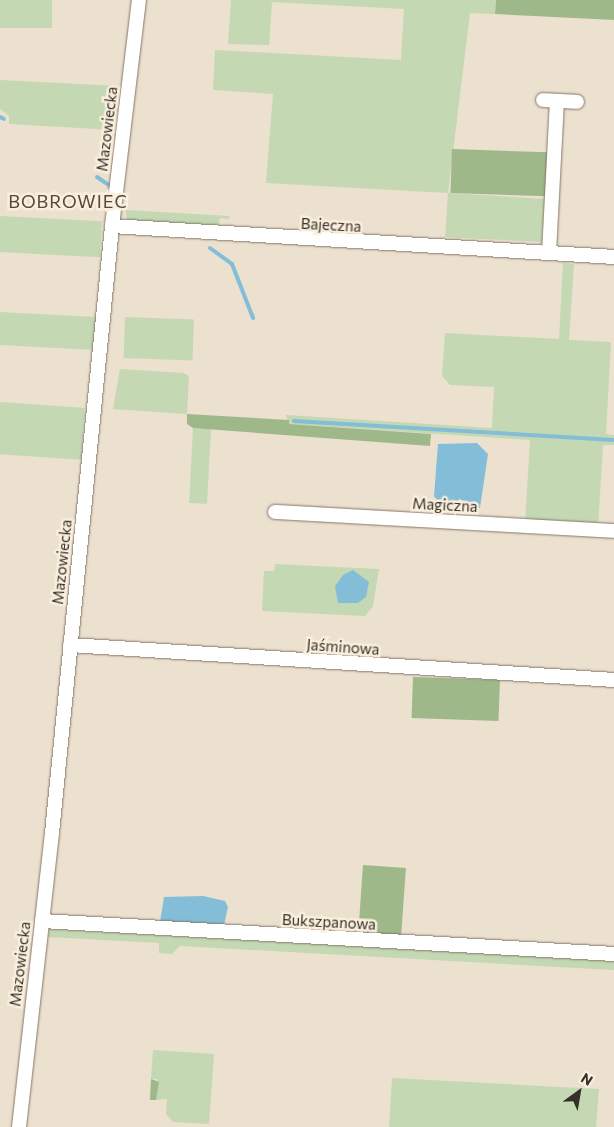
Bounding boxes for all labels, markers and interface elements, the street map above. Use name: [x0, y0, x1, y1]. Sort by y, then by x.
street label: Mazowiecka: [93, 86, 121, 172]
district label: BOBROWIEC: [7, 190, 129, 212]
street label: Bajeczna: [300, 214, 362, 236]
street label: Magiczna: [412, 494, 478, 516]
street label: Mazowiecka: [49, 519, 75, 605]
street label: Jaśminowa: [306, 635, 380, 659]
street label: Bukszpanowa: [282, 911, 376, 933]
street label: Mazowiecka: [6, 921, 34, 1007]
north arrow: [554, 1067, 604, 1117]
text: N: [578, 1069, 596, 1089]

